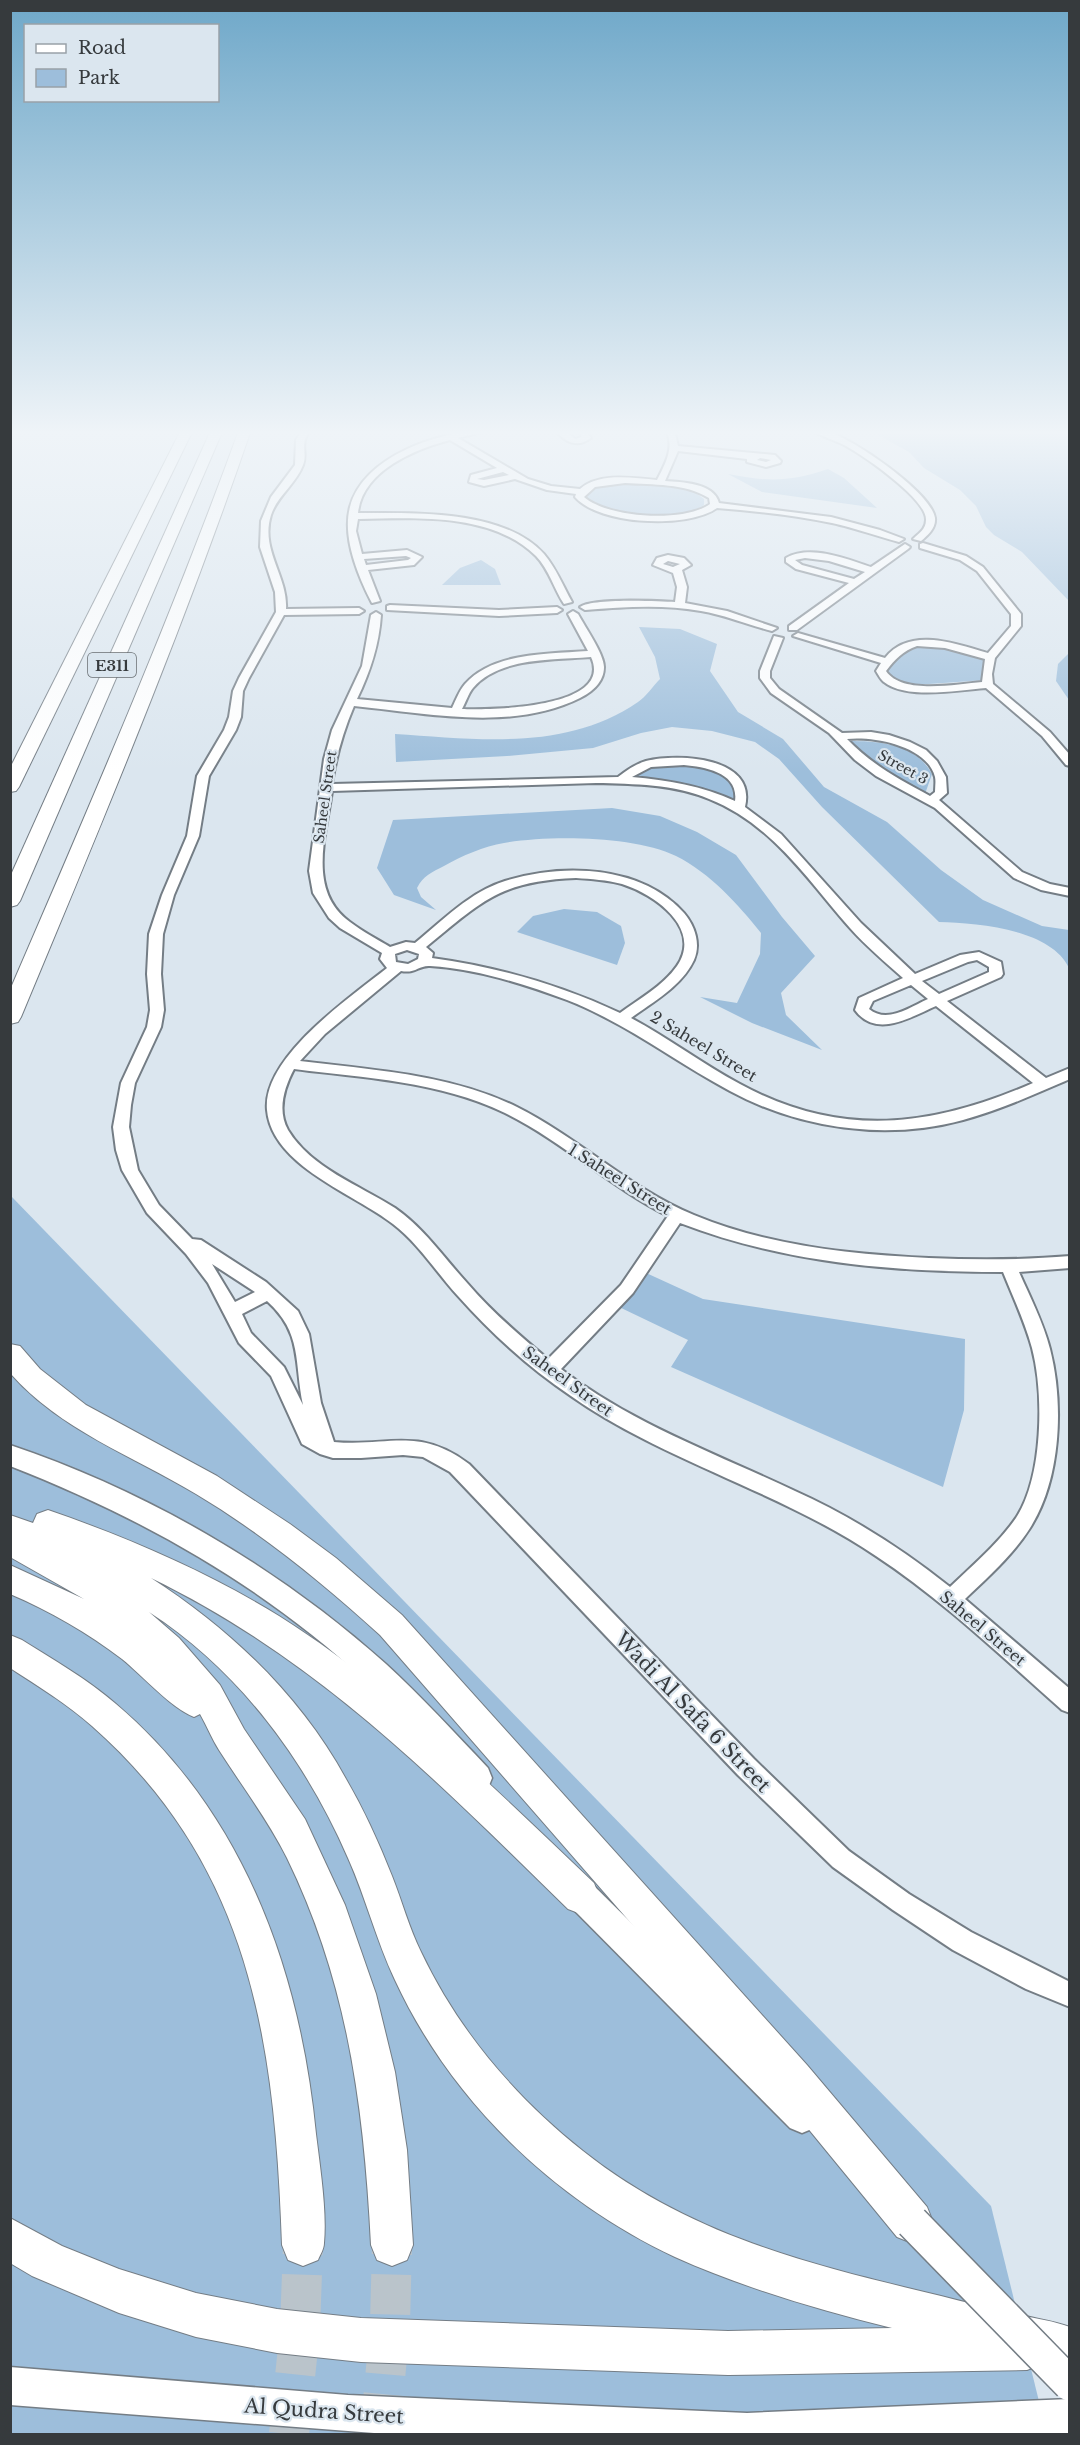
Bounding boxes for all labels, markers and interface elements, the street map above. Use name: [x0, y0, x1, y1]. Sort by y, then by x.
legend: [24, 24, 219, 102]
text: Road: [78, 37, 126, 59]
text: Park: [78, 67, 120, 89]
road number: E311: [88, 653, 136, 677]
street label: Street 3: [875, 746, 931, 788]
street label: Saheel Street: [310, 749, 340, 844]
street label: 2 Saheel Street: [647, 1006, 761, 1086]
street label: 1 Saheel Street: [565, 1139, 675, 1219]
street label: Saheel Street: [519, 1342, 617, 1420]
street label: Saheel Street: [936, 1586, 1030, 1670]
street label: Wadi Al Safa 6 Street: [610, 1626, 776, 1797]
street label: Al Qudra Street: [242, 2393, 405, 2429]

